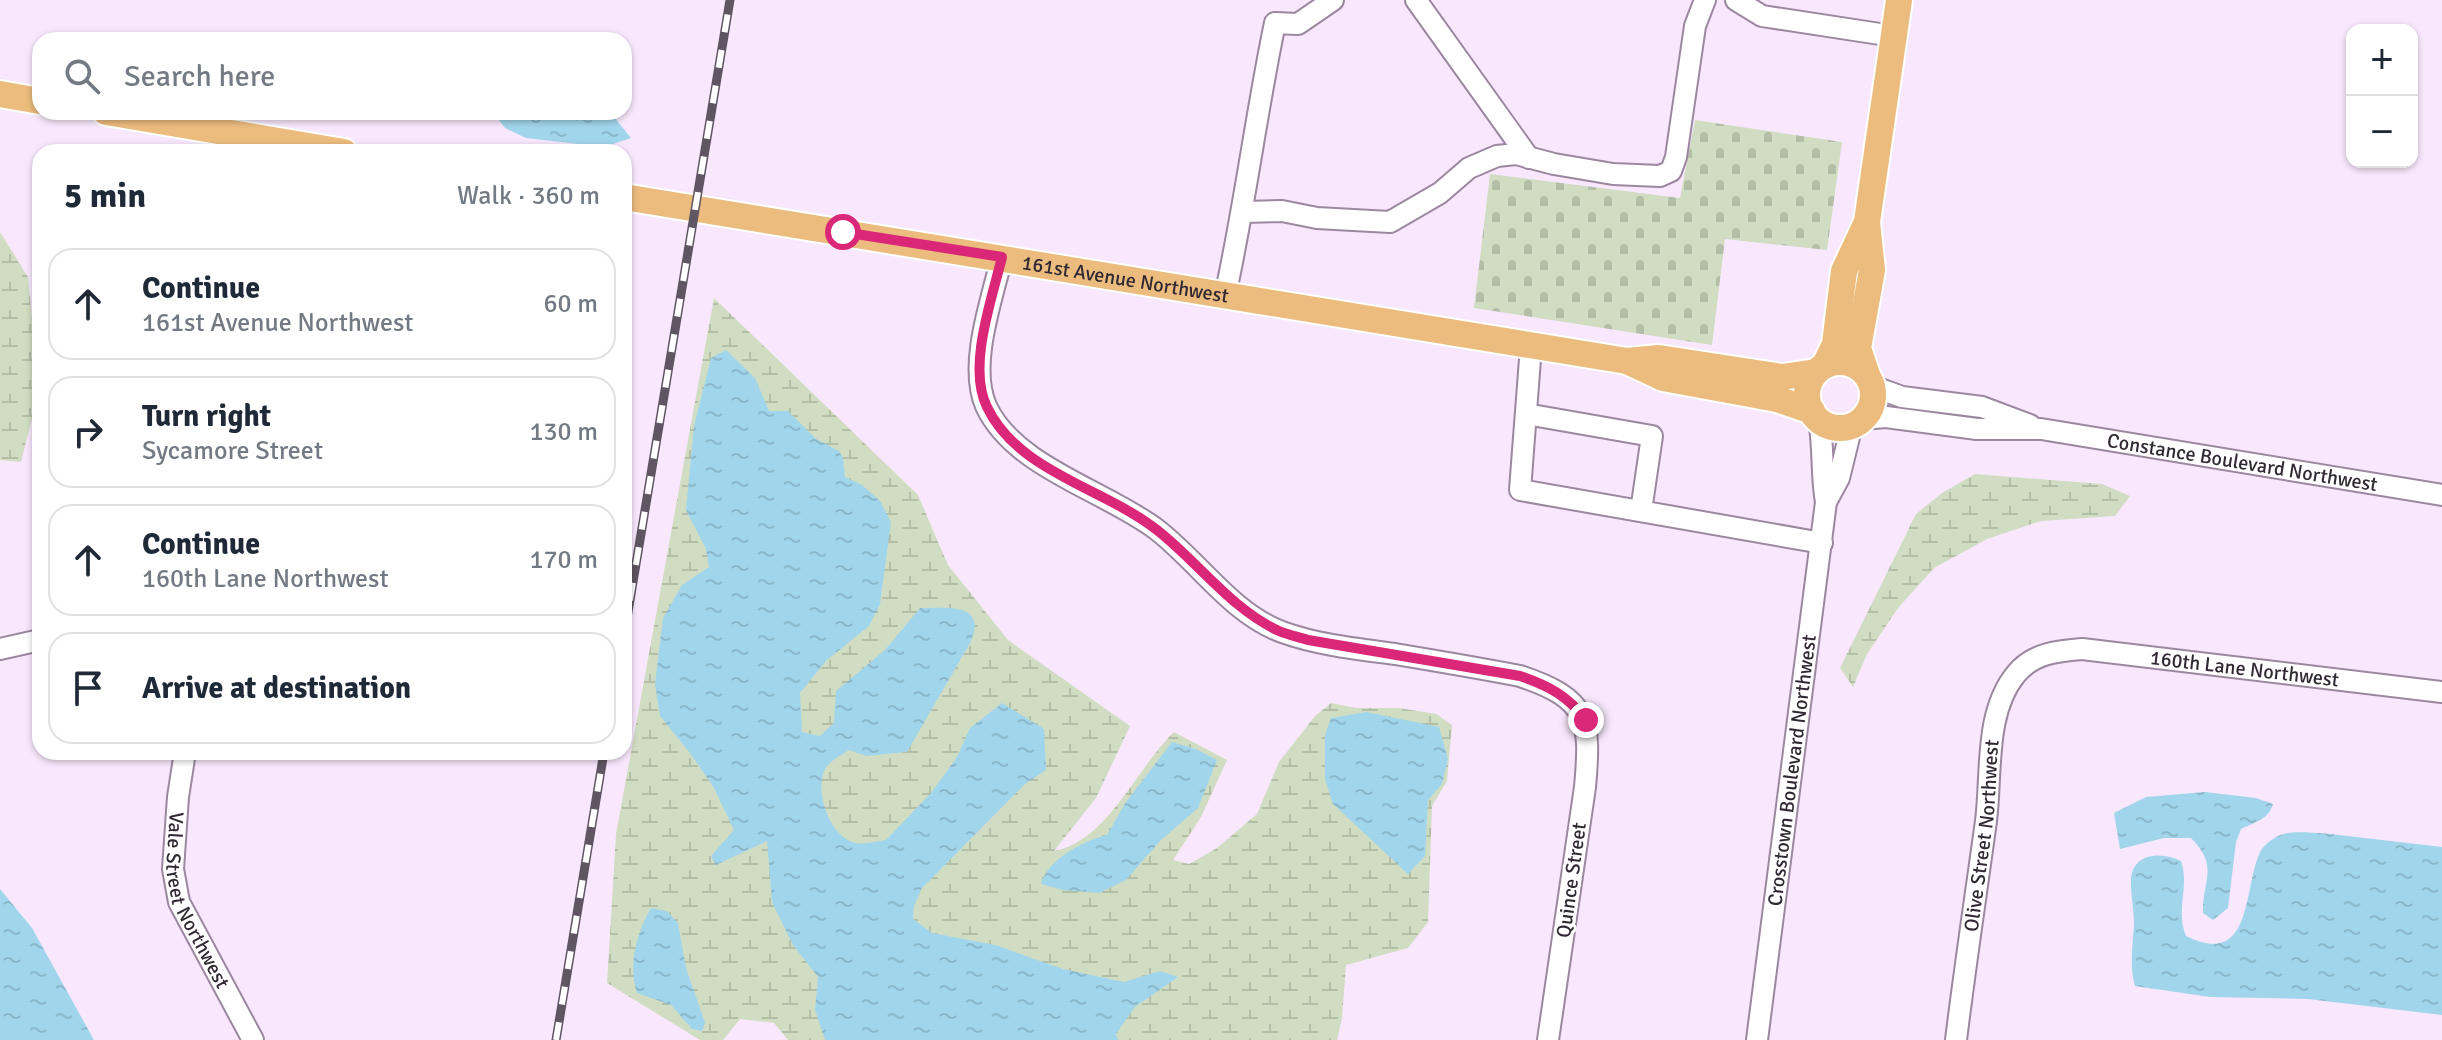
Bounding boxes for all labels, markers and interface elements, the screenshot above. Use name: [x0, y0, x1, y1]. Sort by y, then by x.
map controls: [2346, 24, 2418, 168]
button: +: [2346, 24, 2418, 96]
search box: [32, 32, 632, 120]
icon: search: [60, 54, 104, 98]
text: Search here: [124, 58, 275, 95]
button: −: [2346, 96, 2418, 168]
text: 5 min: [64, 175, 146, 217]
text: Walk · 360 m: [457, 180, 600, 212]
route start: [825, 214, 861, 250]
street label: 161st Avenue Northwest: [1020, 250, 1230, 309]
text: Continue: [142, 270, 260, 307]
icon: ahead: [66, 282, 110, 326]
text: 60 m: [543, 288, 598, 320]
text: 161st Avenue Northwest: [142, 307, 413, 339]
text: Turn right: [142, 398, 271, 435]
icon: right: [66, 410, 110, 454]
text: 130 m: [529, 416, 598, 448]
street label: Constance Boulevard Northwest: [2105, 428, 2379, 497]
text: Sycamore Street: [142, 435, 323, 467]
text: Continue: [142, 526, 260, 563]
icon: ahead: [66, 538, 110, 582]
text: 170 m: [529, 544, 598, 576]
text: 160th Lane Northwest: [142, 563, 389, 595]
street label: Crosstown Boulevard Northwest: [1762, 633, 1822, 908]
street label: 160th Lane Northwest: [2149, 645, 2340, 693]
icon: arrive: [66, 666, 110, 710]
text: Arrive at destination: [142, 670, 411, 707]
route end: [1568, 702, 1604, 738]
street label: Olive Street Northwest: [1959, 738, 2005, 933]
street label: Vale Street Northwest: [160, 811, 235, 993]
street label: Quince Street: [1551, 821, 1592, 939]

